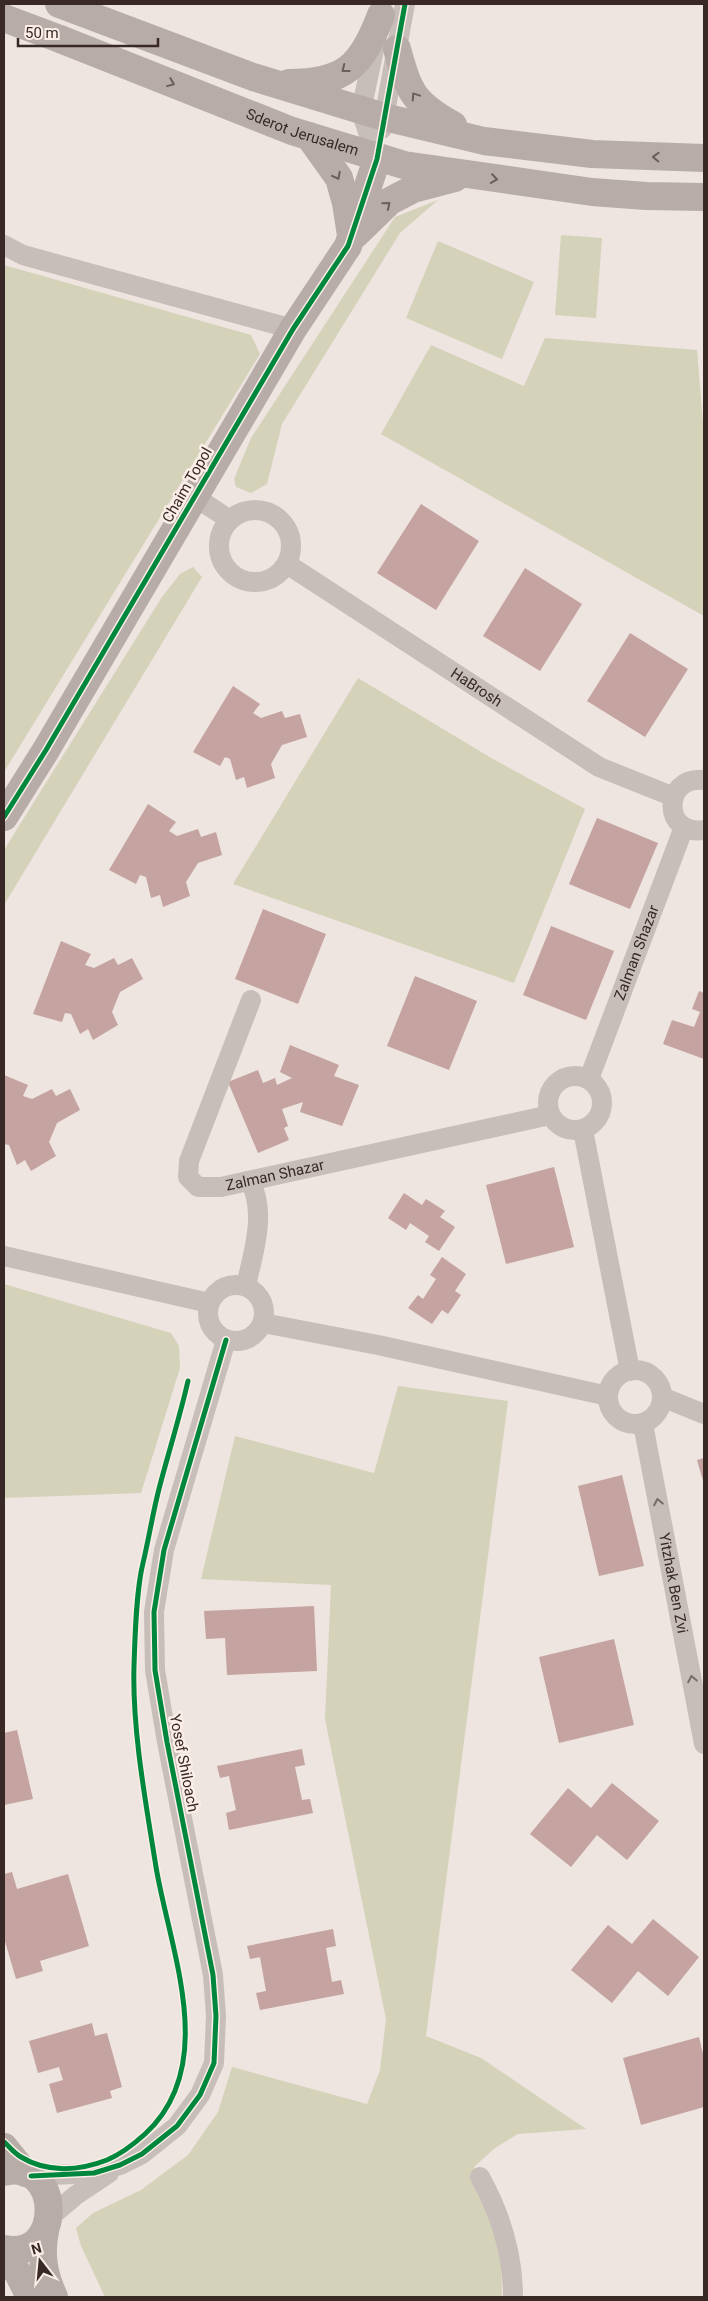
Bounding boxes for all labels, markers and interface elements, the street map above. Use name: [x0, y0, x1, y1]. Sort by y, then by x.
scale bar: [18, 15, 158, 47]
text: 50 m: [25, 24, 59, 42]
one-way arrow: [342, 64, 351, 73]
one-way arrow: [166, 77, 175, 87]
one-way arrow: [411, 92, 421, 101]
street label: Sderot Jerusalem: [244, 105, 361, 160]
one-way arrow: [651, 152, 659, 163]
one-way arrow: [331, 171, 341, 180]
one-way arrow: [490, 174, 498, 184]
one-way arrow: [381, 202, 390, 211]
street label: Chaim Topol: [158, 444, 216, 526]
street label: HaBrosh: [447, 664, 506, 711]
street label: Zalman Shazar: [611, 903, 663, 1003]
street label: Zalman Shazar: [224, 1156, 326, 1195]
one-way arrow: [653, 1498, 663, 1506]
street label: Yitzhak Ben Zvi: [655, 1531, 692, 1635]
one-way arrow: [687, 1674, 697, 1683]
street label: Yosef Shiloach: [166, 1713, 202, 1813]
north arrow: [15, 2236, 65, 2286]
text: N: [29, 2239, 43, 2258]

